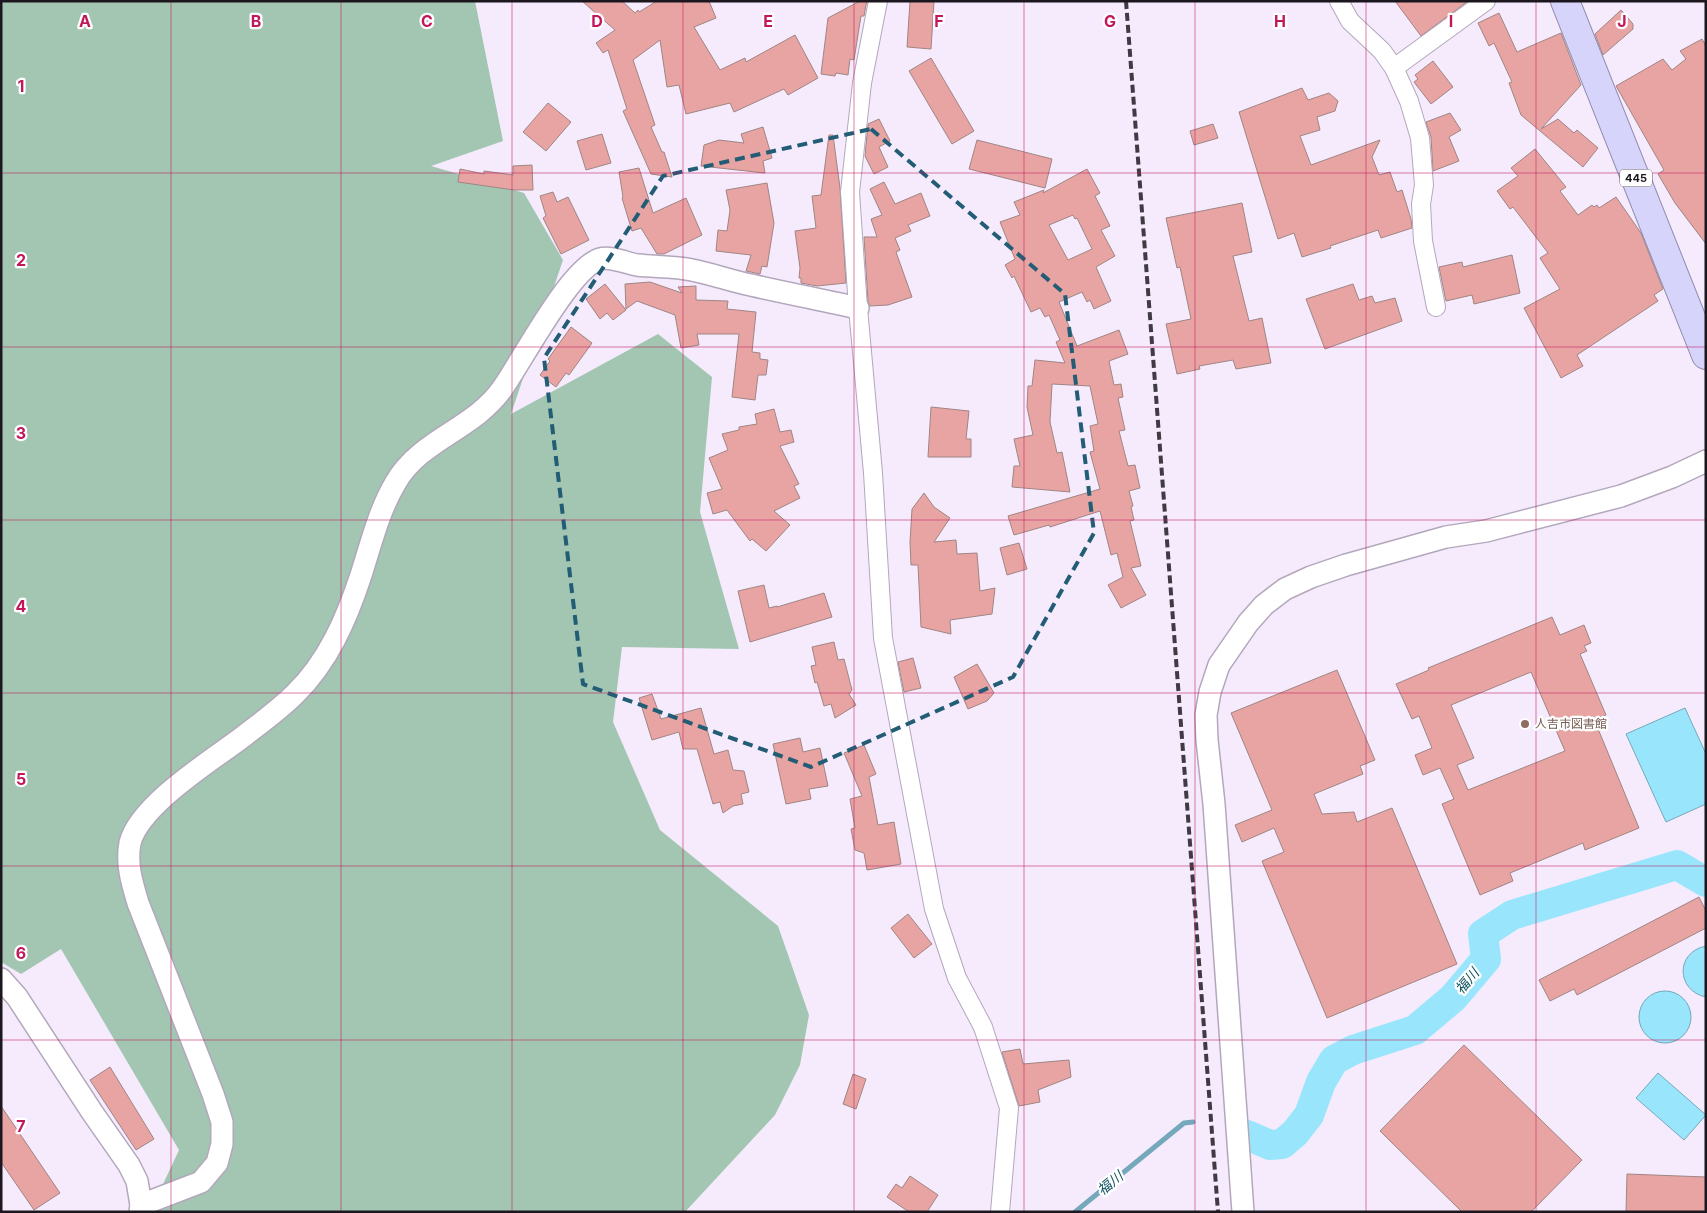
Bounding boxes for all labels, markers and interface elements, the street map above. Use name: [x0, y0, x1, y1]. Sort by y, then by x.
text: A: [79, 11, 91, 31]
text: B: [251, 11, 261, 31]
text: C: [421, 11, 433, 31]
text: D: [591, 11, 603, 31]
text: E: [763, 11, 773, 31]
text: F: [934, 11, 944, 31]
text: G: [1104, 11, 1116, 31]
text: H: [1274, 11, 1286, 31]
text: I: [1449, 11, 1453, 31]
text: J: [1617, 11, 1627, 31]
text: 1: [18, 76, 24, 96]
road number: 445: [1620, 170, 1652, 187]
text: 2: [16, 250, 26, 270]
text: 3: [16, 423, 26, 443]
text: 4: [16, 596, 27, 616]
place label: 人吉市図書館: [1535, 716, 1607, 731]
marker: 人吉市図書館: [1519, 718, 1531, 730]
text: 5: [16, 769, 26, 789]
text: 6: [16, 943, 26, 963]
water label: 福川: [1451, 963, 1483, 997]
text: 7: [16, 1116, 26, 1136]
water label: 福川: [1093, 1166, 1127, 1198]

